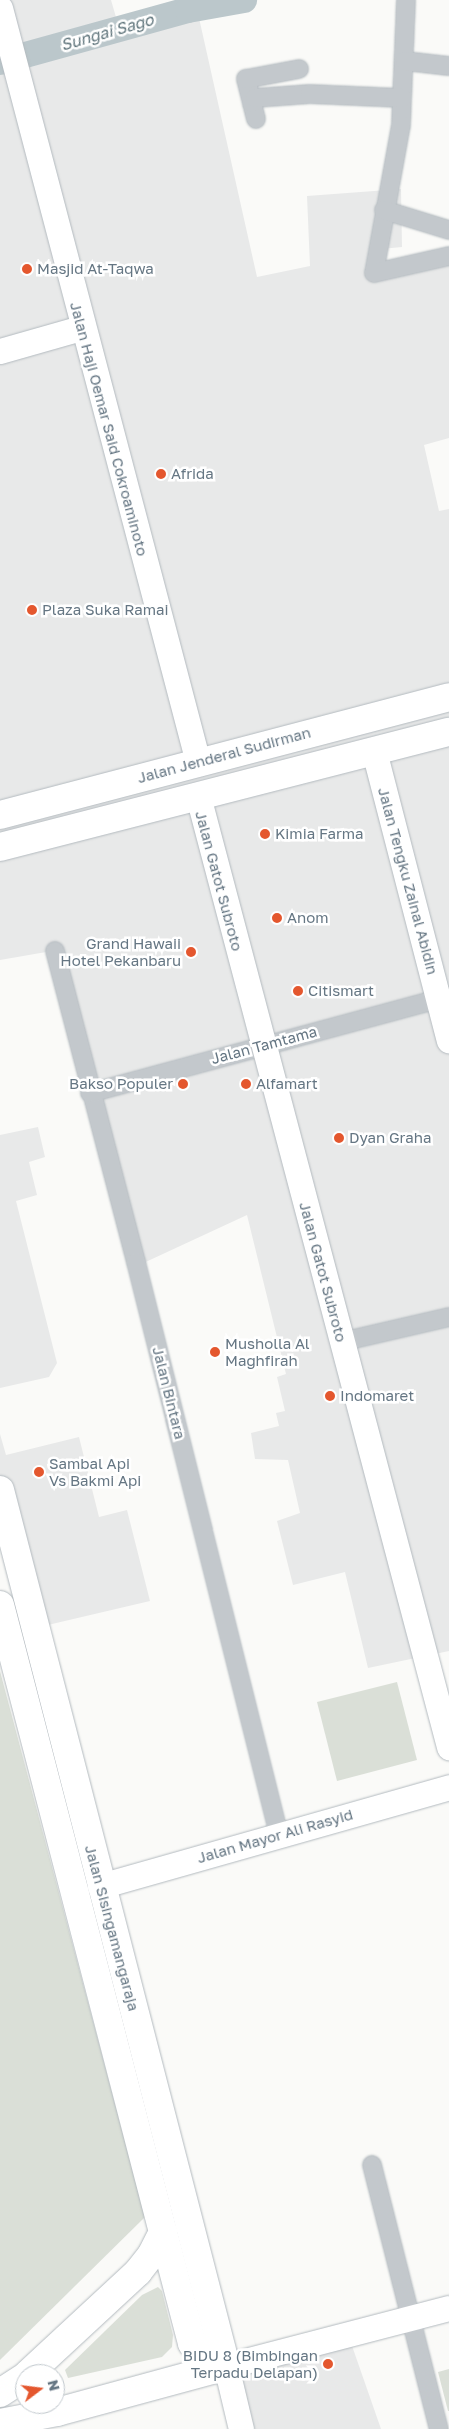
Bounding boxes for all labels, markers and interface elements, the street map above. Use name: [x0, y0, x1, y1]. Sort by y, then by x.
water label: Sungai Sago: [58, 10, 156, 54]
place label: Masjid At-Taqwa: [37, 260, 154, 278]
marker: Masjid At-Taqwa: [21, 263, 33, 275]
street label: Jalan Haji Oemar Said Cokroaminoto: [66, 300, 152, 558]
place label: Afrida: [171, 465, 214, 483]
marker: Afrida: [155, 468, 167, 480]
place label: Plaza Suka Ramai: [42, 601, 168, 619]
marker: Plaza Suka Ramai: [26, 604, 38, 616]
street label: Jalan Jenderal Sudirman: [135, 723, 313, 787]
street label: Jalan Tengku Zainal Abidin: [374, 785, 442, 977]
street label: Jalan Gatot Subroto: [192, 809, 246, 953]
place label: Kimia Farma: [275, 825, 364, 843]
marker: Kimia Farma: [259, 828, 271, 840]
place label: Anom: [287, 909, 329, 927]
marker: Anom: [271, 912, 283, 924]
place label: Grand Hawaii Hotel Pekanbaru: [60, 934, 181, 969]
marker: Grand Hawaii Hotel Pekanbaru: [185, 946, 197, 958]
place label: Citismart: [308, 982, 374, 1000]
marker: Citismart: [292, 985, 304, 997]
street label: Jalan Tamtama: [209, 1022, 319, 1068]
place label: Bakso Populer: [69, 1075, 173, 1093]
place label: Alfamart: [256, 1075, 318, 1093]
marker: Bakso Populer: [177, 1078, 189, 1090]
marker: Alfamart: [240, 1078, 252, 1090]
place label: Dyan Graha: [349, 1129, 431, 1147]
marker: Dyan Graha: [333, 1132, 345, 1144]
street label: Jalan Gatot Subroto: [296, 1200, 350, 1344]
place label: Musholla Al Maghfirah: [225, 1334, 310, 1369]
street label: Jalan Bintara: [149, 1345, 189, 1441]
marker: Musholla Al Maghfirah: [209, 1346, 221, 1358]
place label: Indomaret: [340, 1387, 414, 1405]
marker: Indomaret: [324, 1390, 336, 1402]
place label: Sambal Api Vs Bakmi Api: [49, 1454, 141, 1489]
marker: Sambal Api Vs Bakmi Api: [33, 1466, 45, 1478]
street label: Jalan Mayor Ali Rasyid: [195, 1805, 355, 1867]
street label: Jalan Sisingamangaraja: [81, 1843, 143, 2013]
place label: BIDU 8 (Bimbingan Terpadu Delapan): [183, 2346, 318, 2381]
marker: BIDU 8 (Bimbingan Terpadu Delapan): [322, 2358, 334, 2370]
north arrow: [15, 2364, 65, 2414]
text: N: [44, 2378, 64, 2393]

